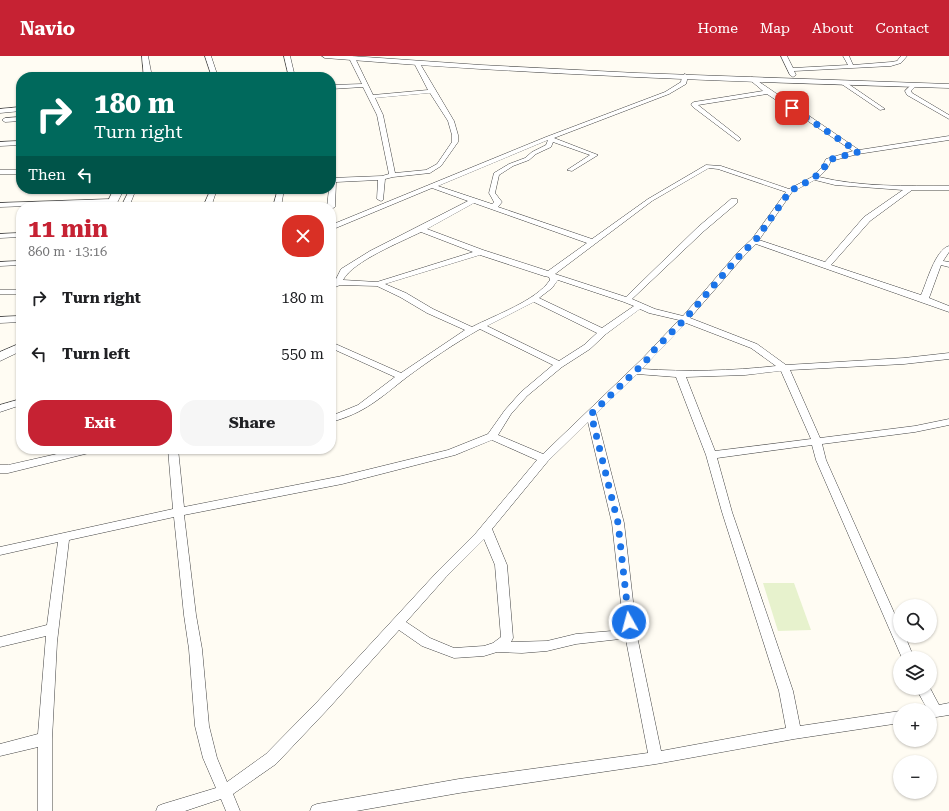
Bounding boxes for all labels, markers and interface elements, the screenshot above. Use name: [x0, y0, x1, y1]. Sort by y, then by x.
text: Navio: [20, 17, 75, 40]
text: Home: [697, 20, 738, 36]
text: Map: [760, 20, 790, 36]
text: About: [812, 20, 854, 36]
text: Contact: [876, 20, 929, 36]
text: 180 m: [94, 87, 175, 120]
icon: right: [28, 88, 80, 140]
pin: [775, 91, 809, 125]
icon: arrive: [781, 97, 803, 119]
text: Turn right: [94, 121, 182, 142]
icon: left: [74, 164, 96, 186]
text: Then: [28, 166, 66, 184]
text: 11 min: [28, 215, 108, 243]
button: close: [282, 215, 324, 257]
text: 860 m · 13:16: [28, 244, 107, 259]
icon: right: [28, 287, 50, 309]
text: Turn right: [62, 289, 141, 307]
text: 180 m: [281, 289, 324, 307]
icon: left: [28, 343, 50, 365]
text: Turn left: [62, 345, 130, 363]
text: 550 m: [281, 345, 324, 363]
button: Exit: [28, 400, 172, 446]
button: Share: [180, 400, 324, 446]
map controls: [893, 599, 937, 799]
button: search: [893, 599, 937, 643]
position arrow: [608, 601, 650, 643]
button: layers: [893, 651, 937, 695]
button: +: [893, 703, 937, 747]
button: −: [893, 755, 937, 799]

